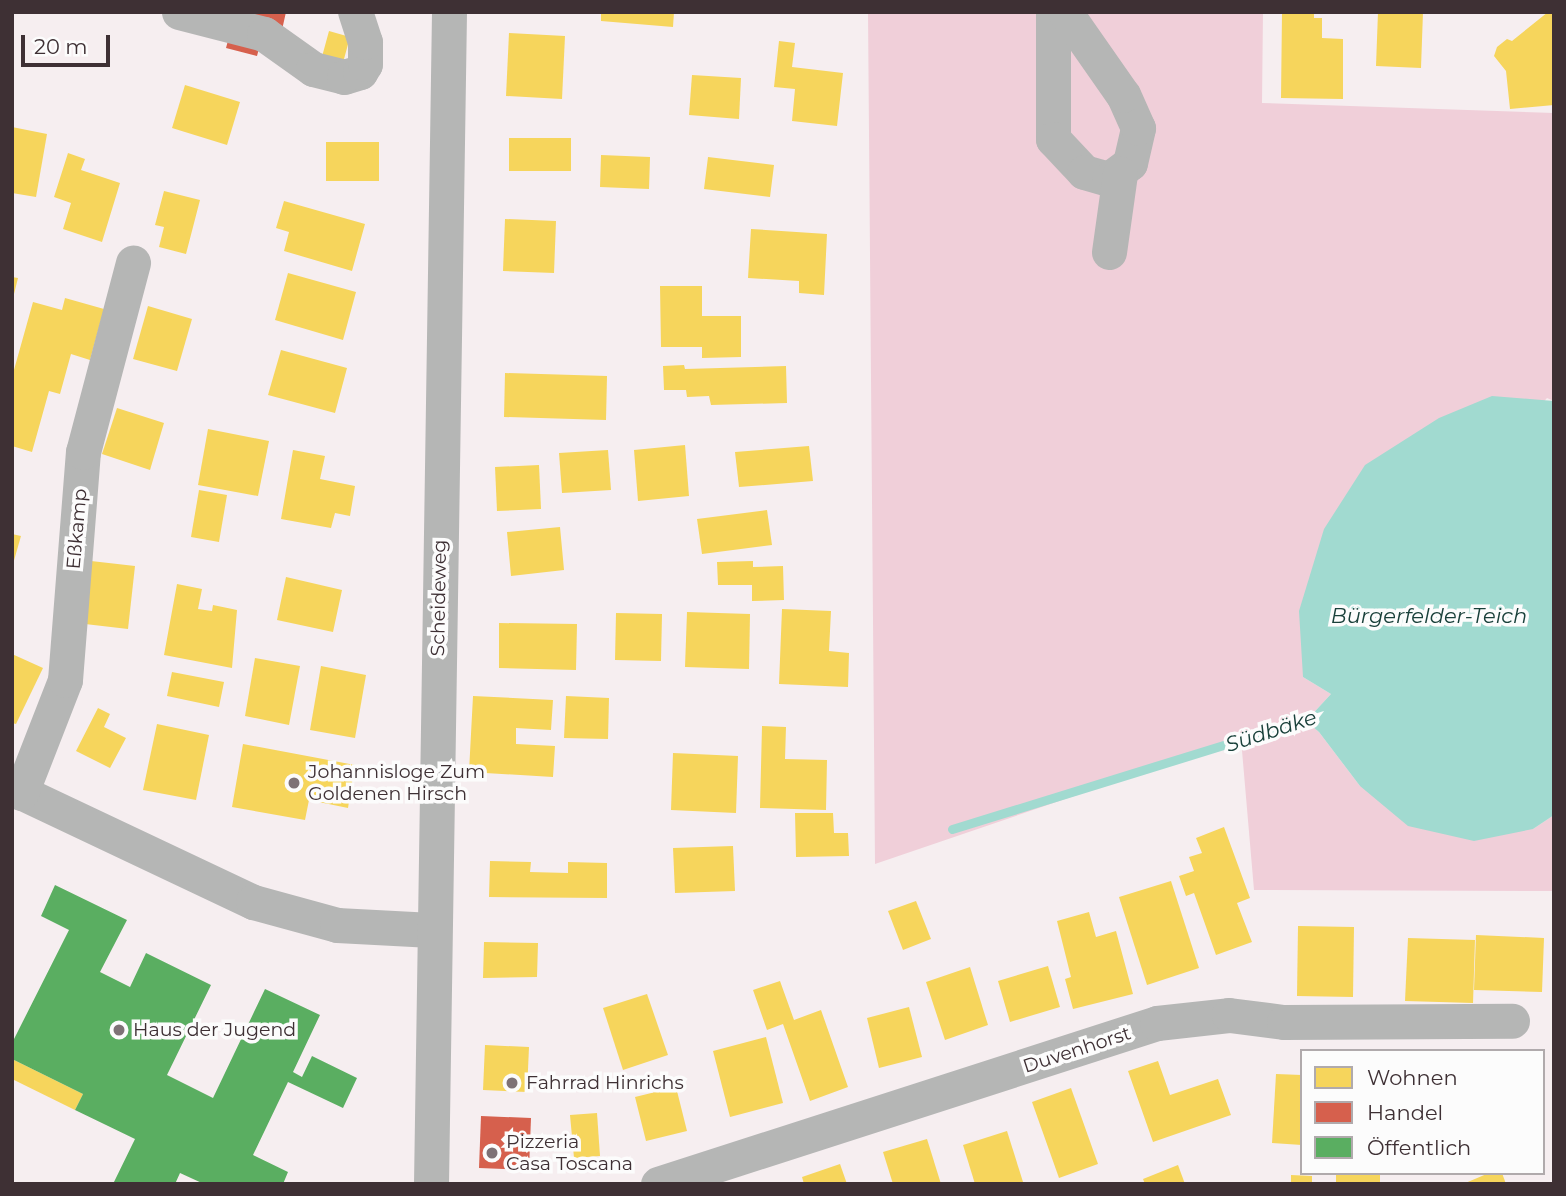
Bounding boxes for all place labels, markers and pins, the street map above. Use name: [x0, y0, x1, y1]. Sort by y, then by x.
place label: Johannisloge Zum Goldenen Hirsch: [308, 761, 485, 805]
marker: Johannisloge Zum Goldenen Hirsch: [286, 775, 302, 791]
place label: Haus der Jugend: [133, 1019, 296, 1041]
marker: Haus der Jugend: [111, 1022, 127, 1038]
place label: Fahrrad Hinrichs: [526, 1072, 684, 1094]
marker: Fahrrad Hinrichs: [504, 1075, 520, 1091]
place label: Pizzeria Casa Toscana: [506, 1131, 633, 1175]
marker: Pizzeria Casa Toscana: [484, 1145, 500, 1161]

